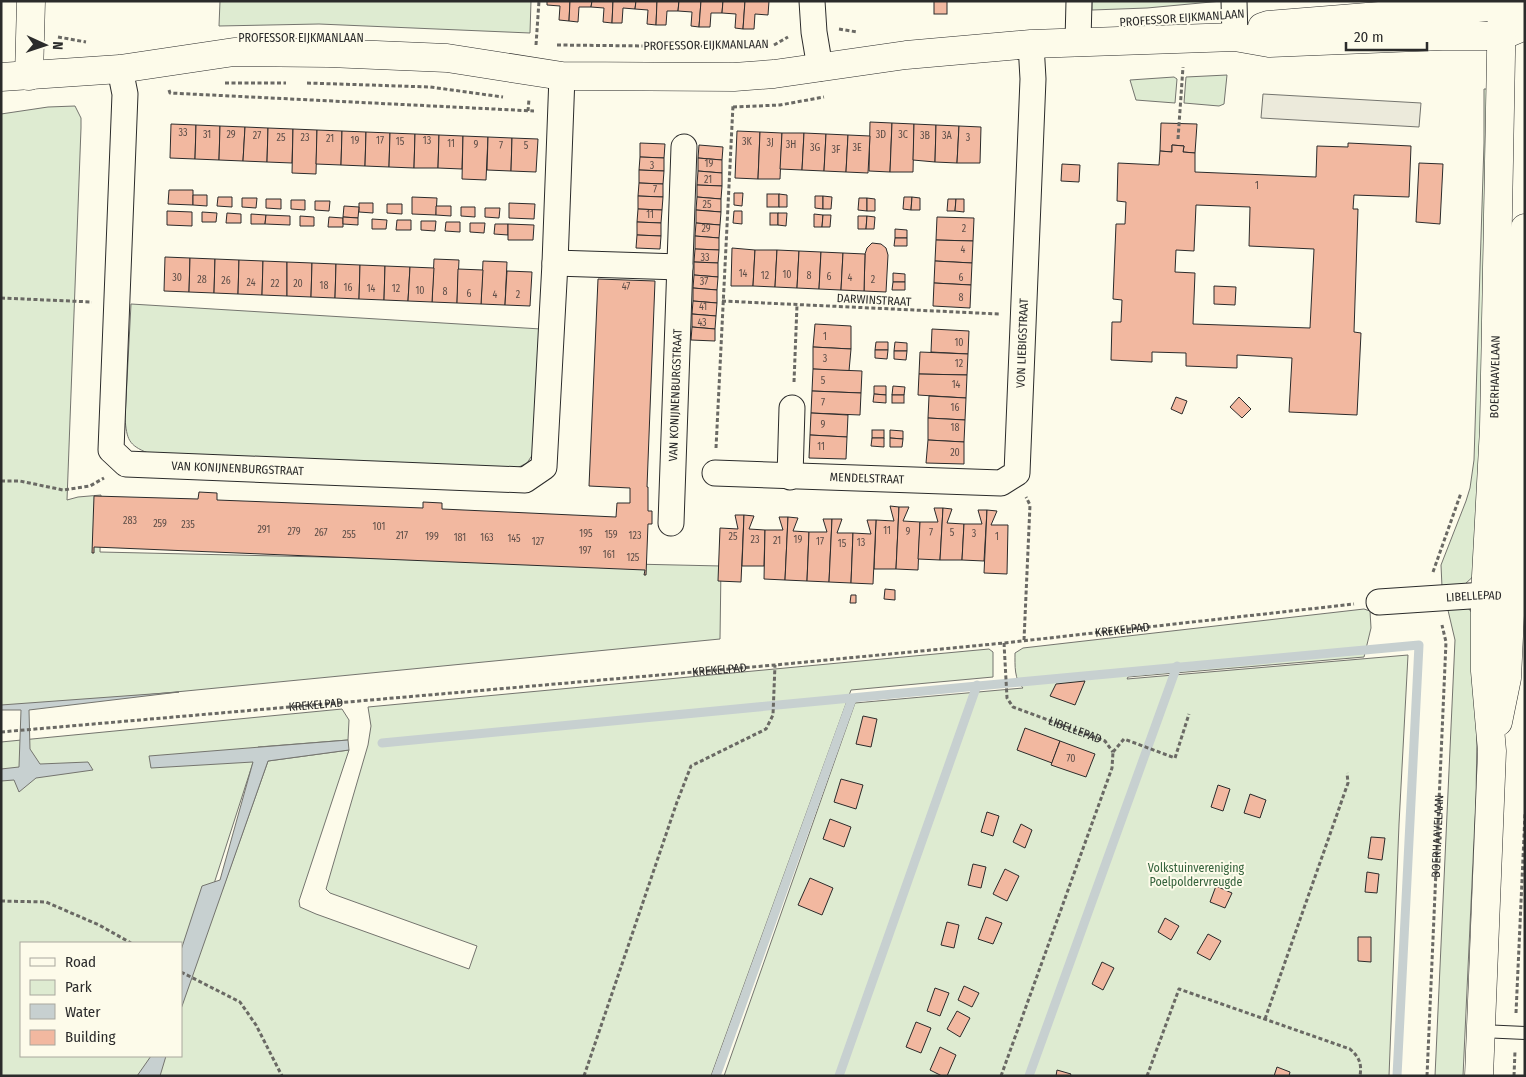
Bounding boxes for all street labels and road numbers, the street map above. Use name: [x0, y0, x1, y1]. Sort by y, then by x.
street label: PROFESSOR EIJKMANLAAN: [1119, 7, 1245, 29]
street label: PROFESSOR EIJKMANLAAN: [238, 31, 364, 45]
street label: PROFESSOR EIJKMANLAAN: [643, 37, 769, 53]
street label: DARWINSTRAAT: [836, 291, 912, 309]
street label: VON LIEBIGSTRAAT: [1013, 298, 1031, 388]
street label: VAN KONIJNENBURGSTRAAT: [666, 328, 685, 462]
street label: BOERHAAVELAAN: [1487, 335, 1503, 418]
street label: VAN KONIJNENBURGSTRAAT: [171, 459, 305, 478]
street label: MENDELSTRAAT: [829, 470, 905, 487]
street label: LIBELLEPAD: [1445, 588, 1502, 605]
street label: KREKELPAD: [1094, 620, 1150, 640]
street label: KREKELPAD: [691, 660, 747, 679]
street label: KREKELPAD: [288, 695, 344, 714]
street label: LIBELLEPAD: [1046, 714, 1104, 746]
street label: BOERHAAVELAAN: [1429, 794, 1446, 878]

